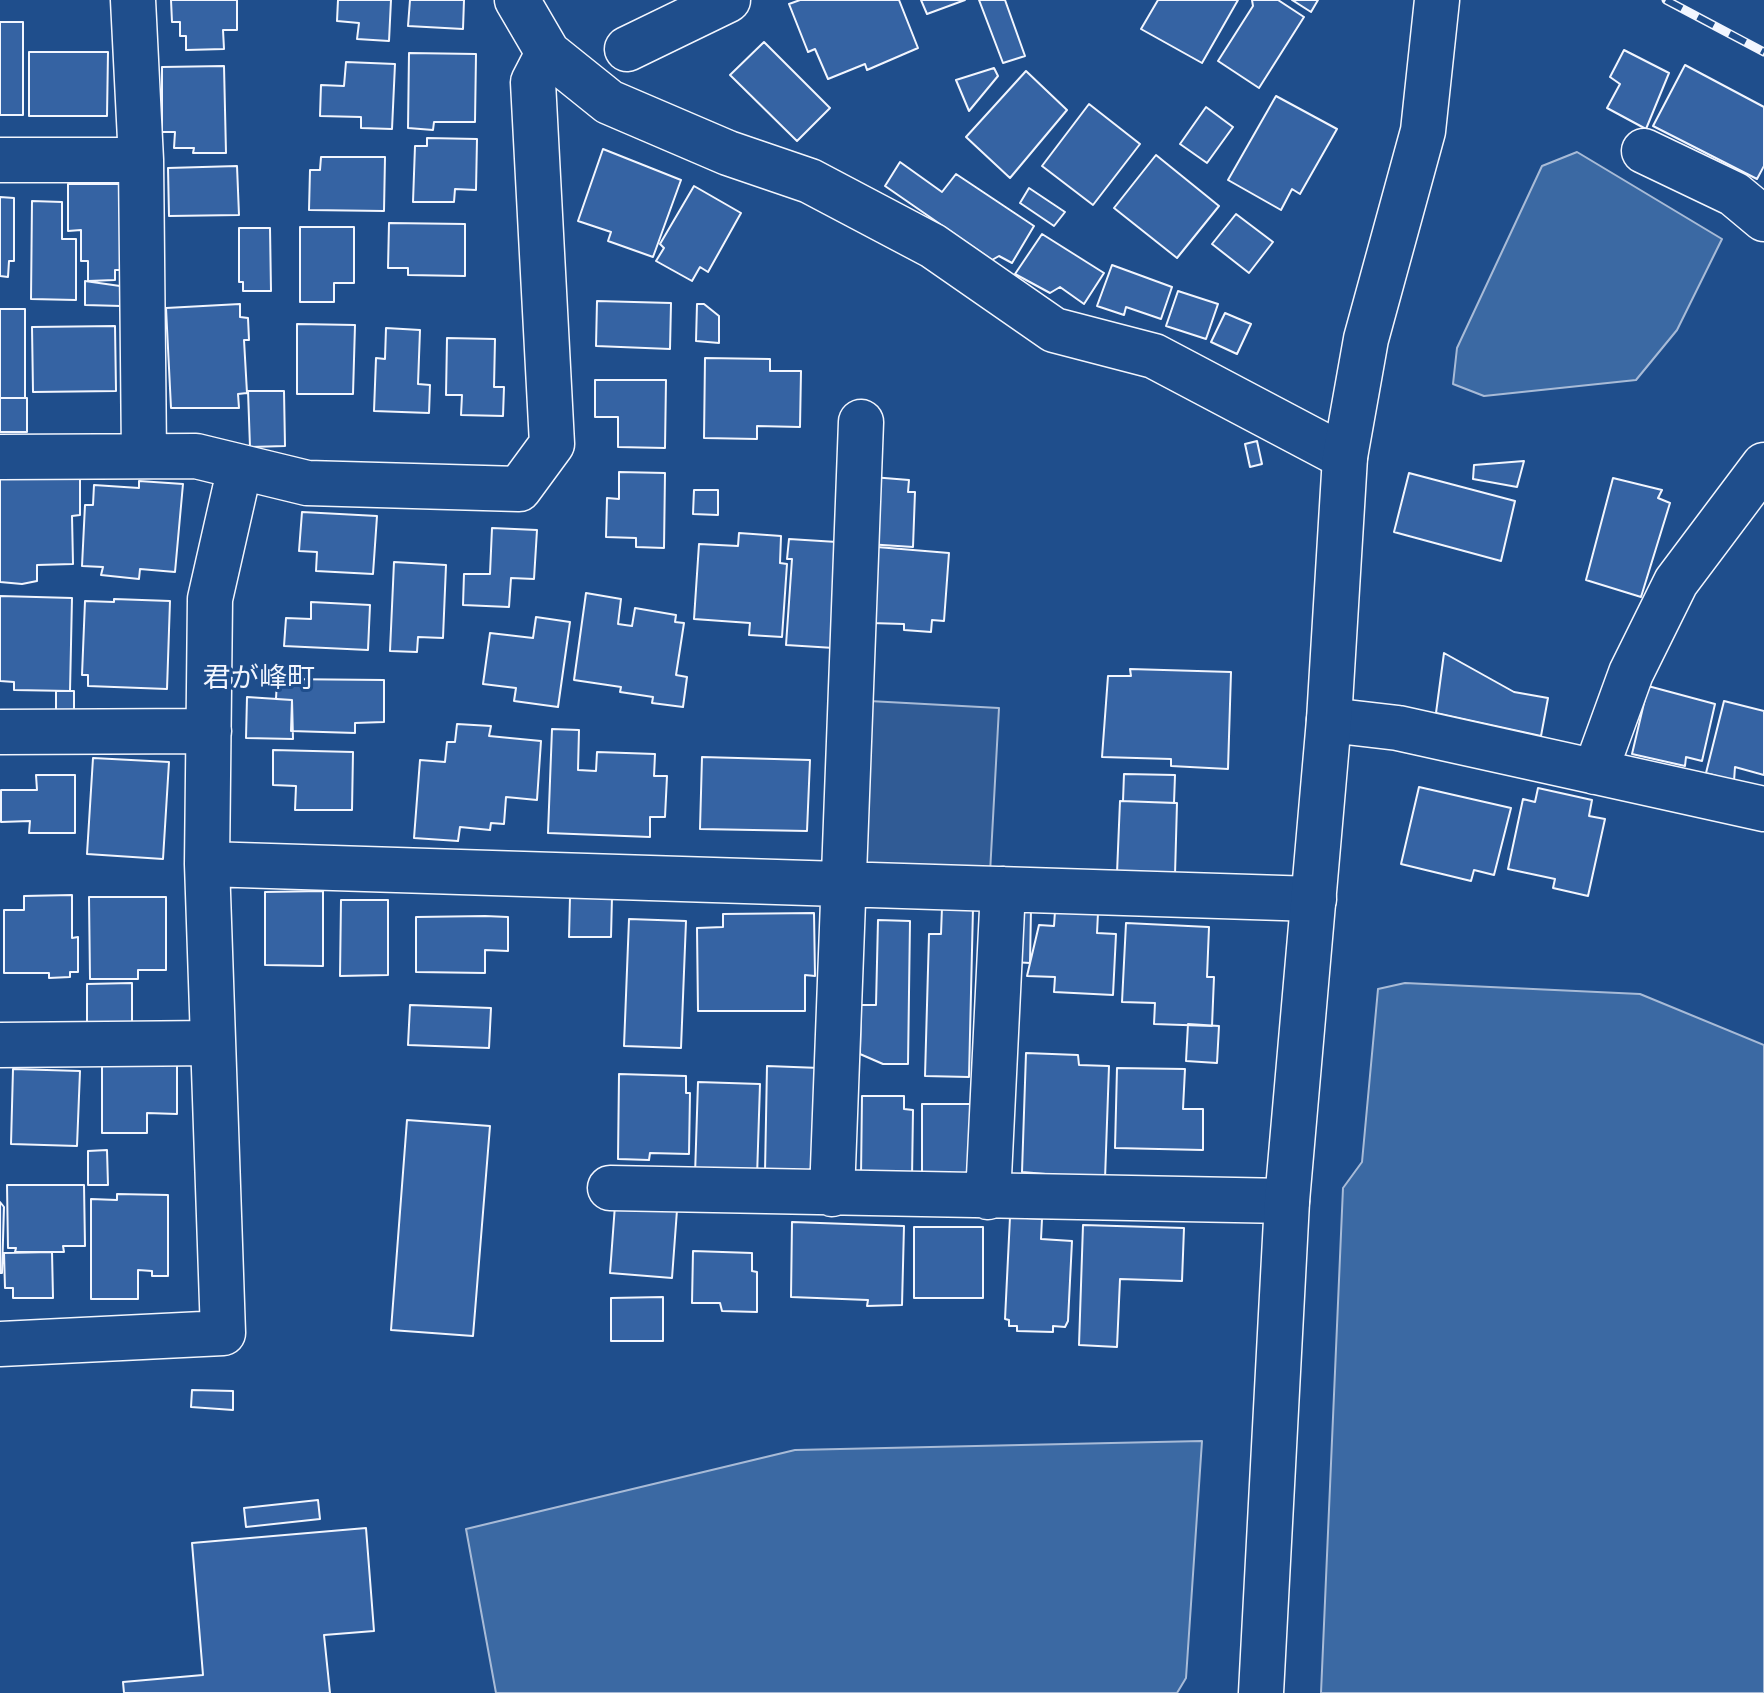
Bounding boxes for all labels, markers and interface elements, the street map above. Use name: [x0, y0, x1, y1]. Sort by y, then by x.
district label: 君が峰町: [203, 662, 315, 696]

